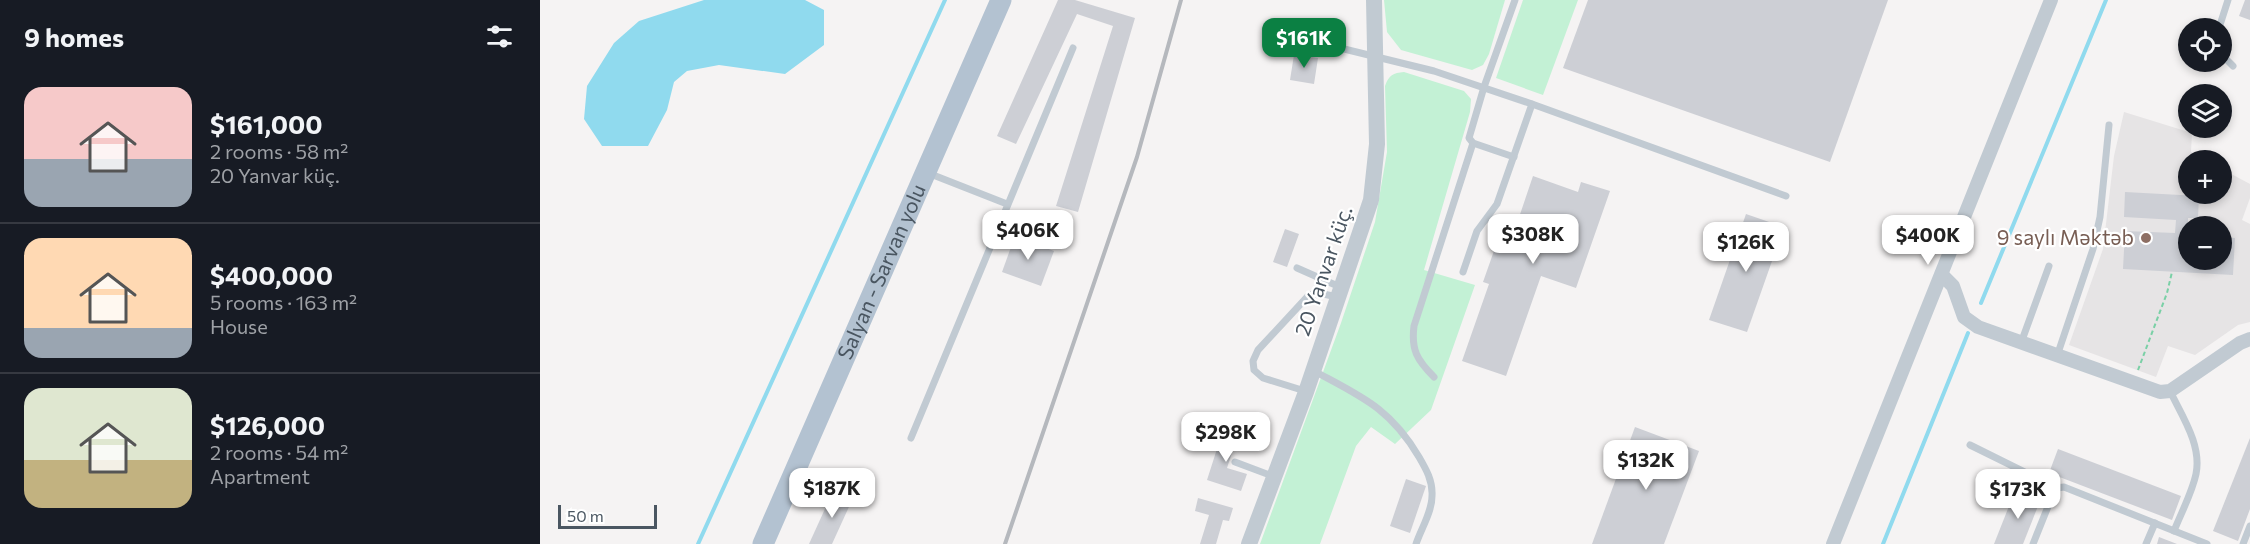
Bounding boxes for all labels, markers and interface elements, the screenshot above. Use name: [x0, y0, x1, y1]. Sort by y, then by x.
pin: $161K: [1262, 18, 1346, 69]
map controls: [2178, 18, 2232, 270]
button: locate: [2178, 18, 2232, 72]
icon: filters: [483, 20, 516, 53]
text: 9 homes: [24, 21, 124, 52]
text: $161K: [1276, 25, 1332, 49]
button: layers: [2178, 84, 2232, 138]
text: $161,000: [210, 108, 322, 139]
icon: home: [72, 111, 144, 183]
text: 2 rooms · 58 m²: [210, 139, 348, 163]
button: +: [2178, 150, 2232, 204]
text: 20 Yanvar küç.: [210, 163, 340, 187]
street label: Salyan - Sarvan yolu: [831, 180, 930, 363]
street label: 20 Yanvar küç.: [1289, 202, 1357, 339]
pin: $406K: [986, 210, 1070, 261]
pin: $308K: [1491, 214, 1575, 265]
pin: $400K: [1886, 215, 1970, 266]
button: −: [2178, 216, 2232, 270]
text: $406K: [996, 217, 1060, 241]
text: $308K: [1502, 221, 1564, 245]
pin: $126K: [1704, 222, 1788, 273]
text: $400K: [1896, 222, 1960, 246]
place label: 9 saylı Məktəb: [1997, 224, 2134, 249]
text: $126K: [1717, 229, 1775, 253]
marker: 9 saylı Məktəb: [2139, 231, 2153, 245]
text: $400,000: [210, 259, 333, 290]
icon: home: [72, 262, 144, 334]
text: 5 rooms · 163 m²: [210, 290, 357, 314]
text: House: [210, 314, 268, 338]
text: $126,000: [210, 409, 325, 440]
icon: home: [72, 412, 144, 484]
pin: $298K: [1184, 412, 1268, 463]
text: $298K: [1195, 419, 1257, 443]
text: 2 rooms · 54 m²: [210, 440, 348, 464]
pin: $132K: [1604, 440, 1688, 491]
text: $132K: [1617, 447, 1675, 471]
text: Apartment: [210, 464, 310, 488]
pin: $187K: [790, 468, 874, 519]
pin: $173K: [1976, 469, 2060, 520]
text: $187K: [803, 475, 861, 499]
text: $173K: [1989, 476, 2047, 500]
scale bar: [558, 502, 657, 530]
text: 50 m: [567, 506, 604, 525]

